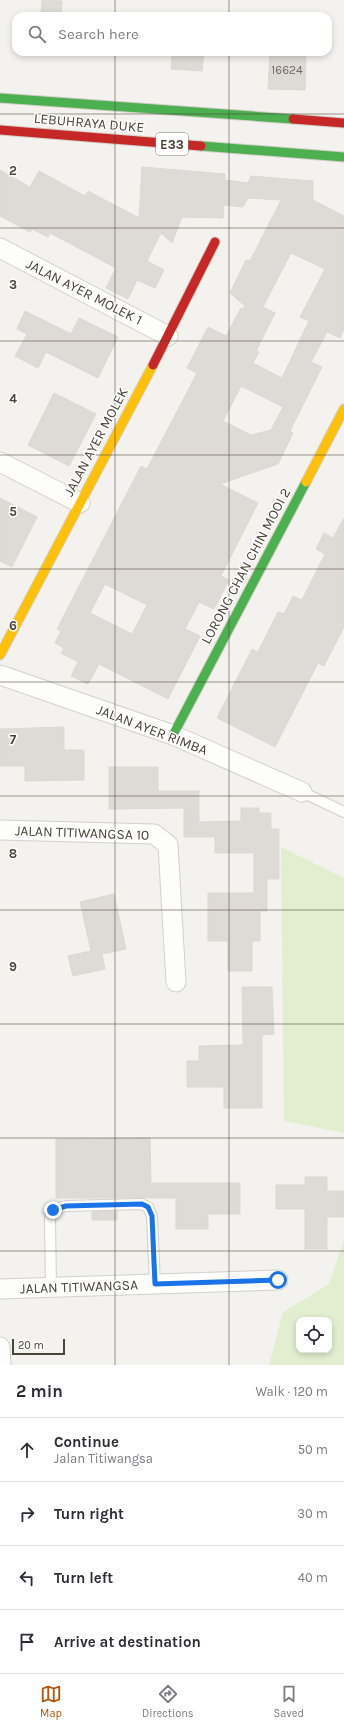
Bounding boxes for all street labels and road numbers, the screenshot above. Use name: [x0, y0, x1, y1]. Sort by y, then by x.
street label: LEBUHRAYA DUKE: [33, 110, 145, 136]
road number: E33: [156, 133, 188, 155]
street label: JALAN AYER MOLEK 1: [23, 255, 145, 329]
street label: JALAN AYER MOLEK: [60, 385, 132, 499]
street label: LORONG CHAN CHIN MOOI 2: [198, 485, 294, 647]
street label: JALAN AYER RIMBA: [94, 701, 210, 759]
street label: JALAN TITIWANGSA 10: [14, 822, 150, 844]
street label: JALAN TITIWANGSA: [20, 1276, 138, 1298]

